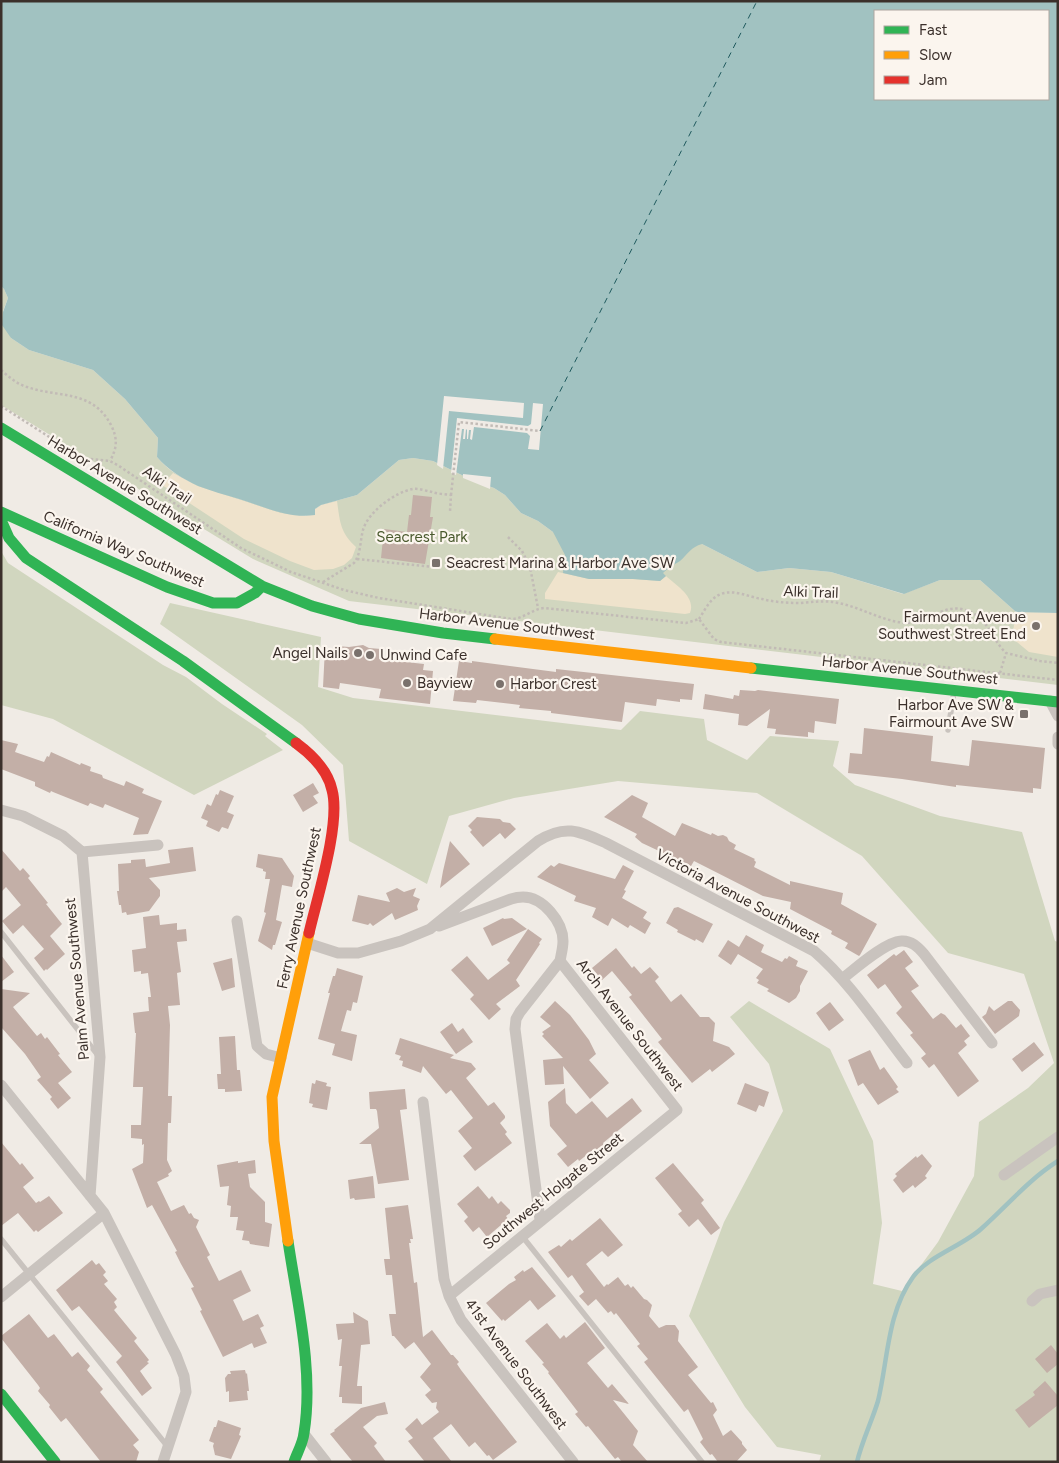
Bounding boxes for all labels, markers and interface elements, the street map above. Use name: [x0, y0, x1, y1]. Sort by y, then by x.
legend: [874, 10, 1049, 100]
text: Fast: [919, 21, 948, 39]
text: Slow: [919, 46, 952, 64]
text: Jam: [919, 71, 947, 89]
street label: Harbor Avenue Southwest: [44, 432, 206, 539]
street label: Alki Trail: [139, 462, 195, 508]
street label: California Way Southwest: [41, 507, 208, 591]
park label: Seacrest Park: [376, 528, 468, 546]
place label: Seacrest Marina & Harbor Ave SW: [446, 554, 675, 572]
marker: Seacrest Marina & Harbor Ave SW: [430, 557, 442, 569]
street label: Alki Trail: [783, 582, 839, 602]
street label: Harbor Avenue Southwest: [418, 604, 596, 644]
place label: Fairmount Avenue Southwest Street End: [878, 608, 1026, 643]
marker: Fairmount Avenue Southwest Street End: [1030, 620, 1042, 632]
place label: Angel Nails: [272, 644, 348, 662]
place label: Unwind Cafe: [380, 646, 467, 664]
marker: Angel Nails: [352, 647, 364, 659]
marker: Unwind Cafe: [364, 649, 376, 661]
street label: Harbor Avenue Southwest: [821, 652, 999, 688]
place label: Bayview: [417, 674, 473, 692]
place label: Harbor Crest: [510, 675, 597, 693]
marker: Bayview: [401, 677, 413, 689]
marker: Harbor Crest: [494, 678, 506, 690]
place label: Harbor Ave SW & Fairmount Ave SW: [889, 696, 1015, 731]
marker: Harbor Ave SW & Fairmount Ave SW: [1018, 708, 1030, 720]
street label: Ferry Avenue Southwest: [273, 825, 325, 991]
street label: Victoria Avenue Southwest: [653, 845, 823, 947]
street label: Palm Avenue Southwest: [61, 897, 93, 1061]
street label: Arch Avenue Southwest: [573, 955, 687, 1095]
street label: Southwest Holgate Street: [479, 1129, 627, 1253]
street label: 41st Avenue Southwest: [461, 1295, 571, 1433]

